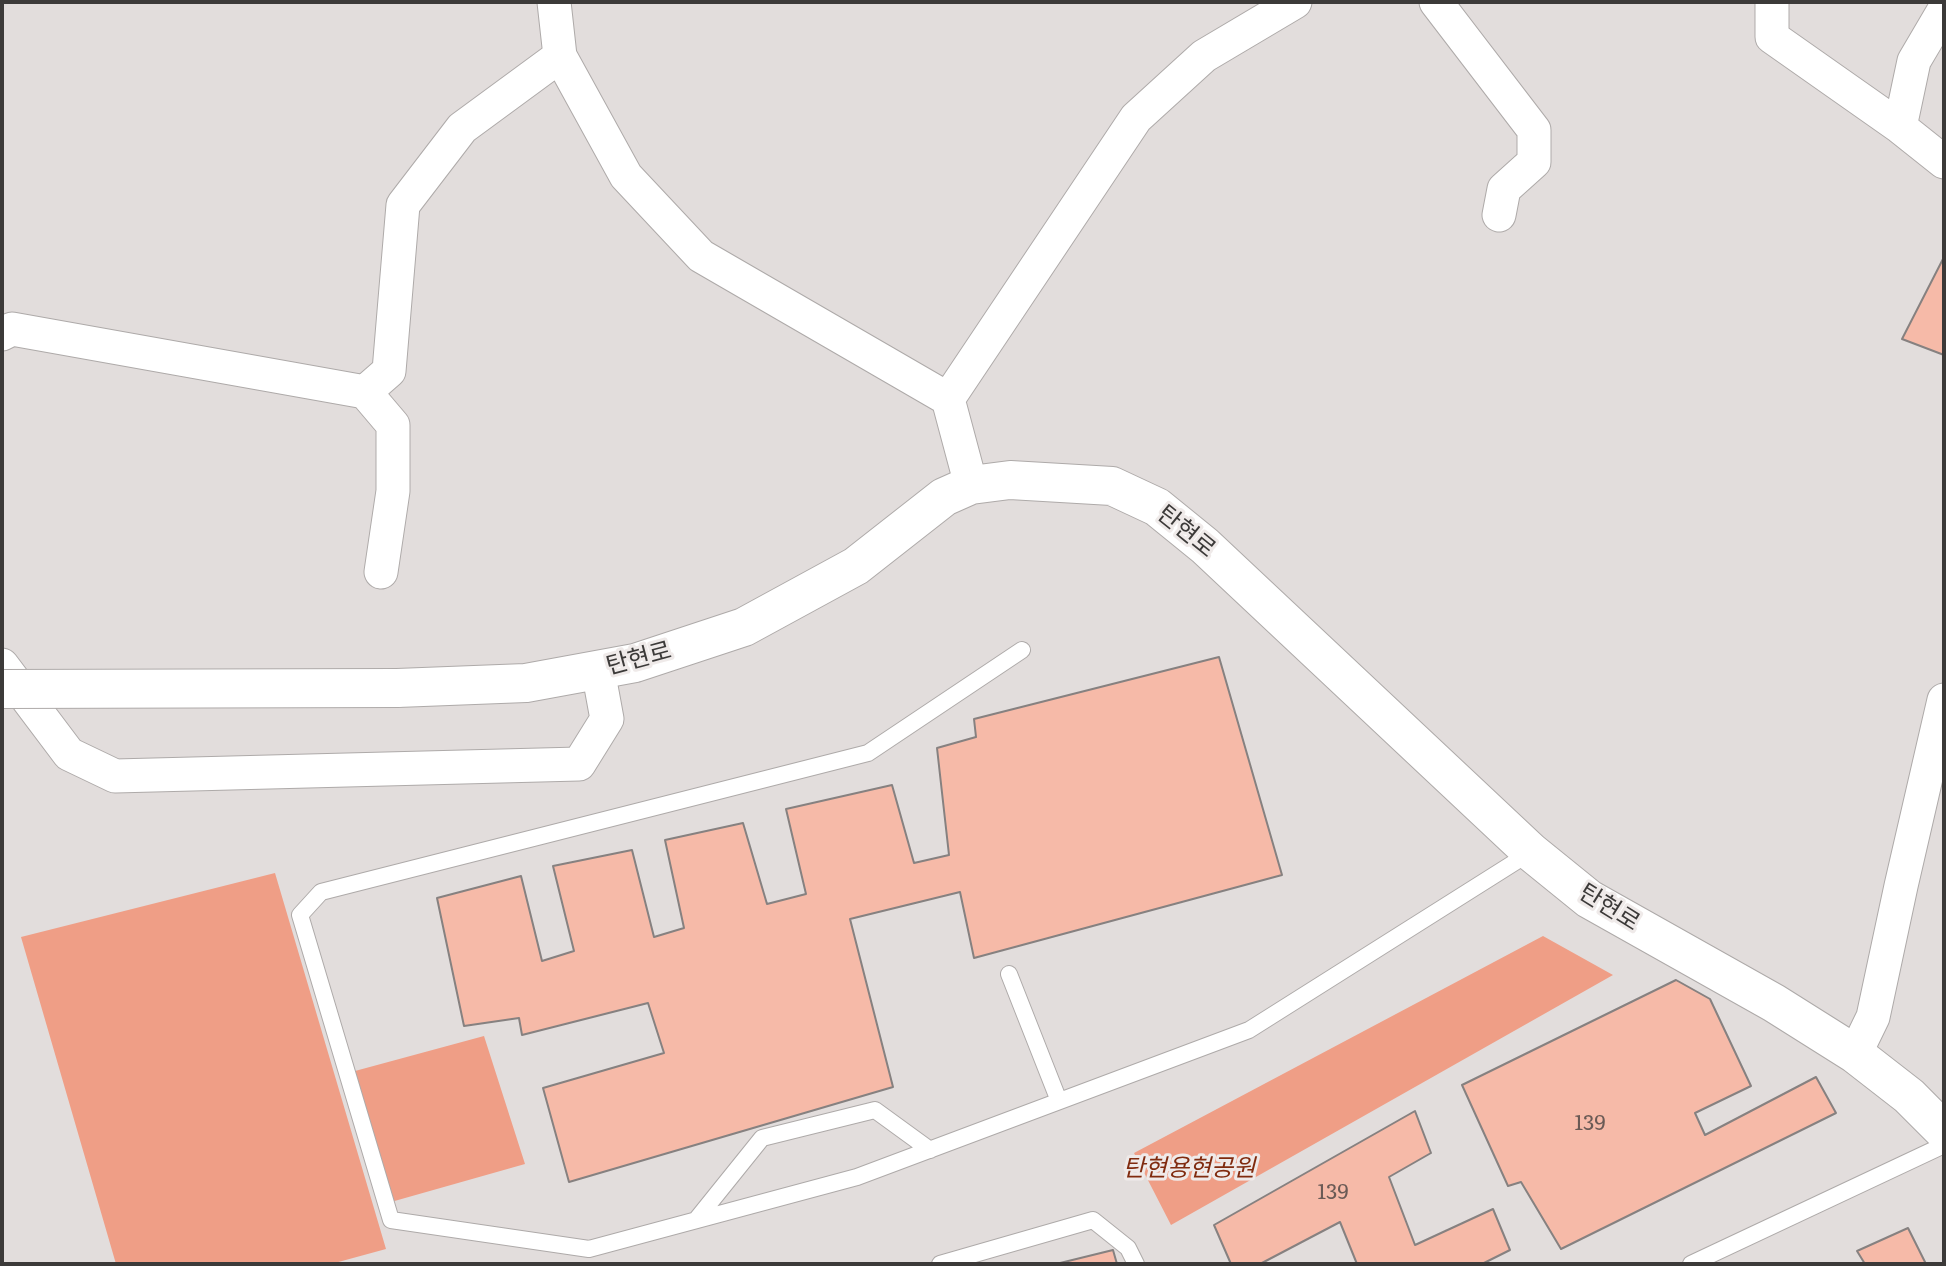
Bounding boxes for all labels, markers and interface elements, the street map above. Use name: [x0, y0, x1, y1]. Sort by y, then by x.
street label: 탄현로: [1151, 500, 1221, 564]
street label: 탄현로: [603, 637, 675, 681]
street label: 탄현로: [1573, 878, 1645, 938]
house number: 139: [1575, 1111, 1605, 1137]
park label: 탄현용현공원: [1123, 1155, 1255, 1183]
house number: 139: [1318, 1180, 1348, 1206]

